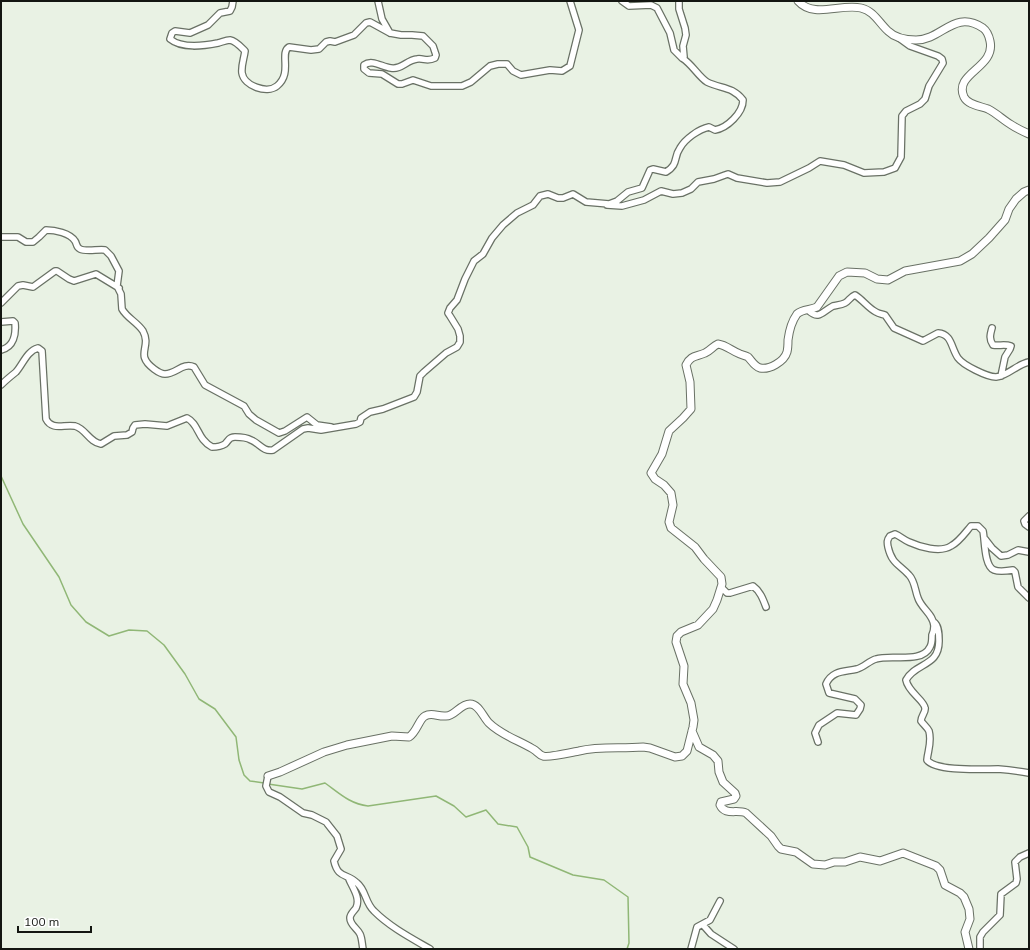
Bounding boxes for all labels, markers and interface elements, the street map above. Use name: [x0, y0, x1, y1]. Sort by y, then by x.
scale bar: [18, 908, 91, 934]
text: 100 m: [24, 914, 59, 929]

